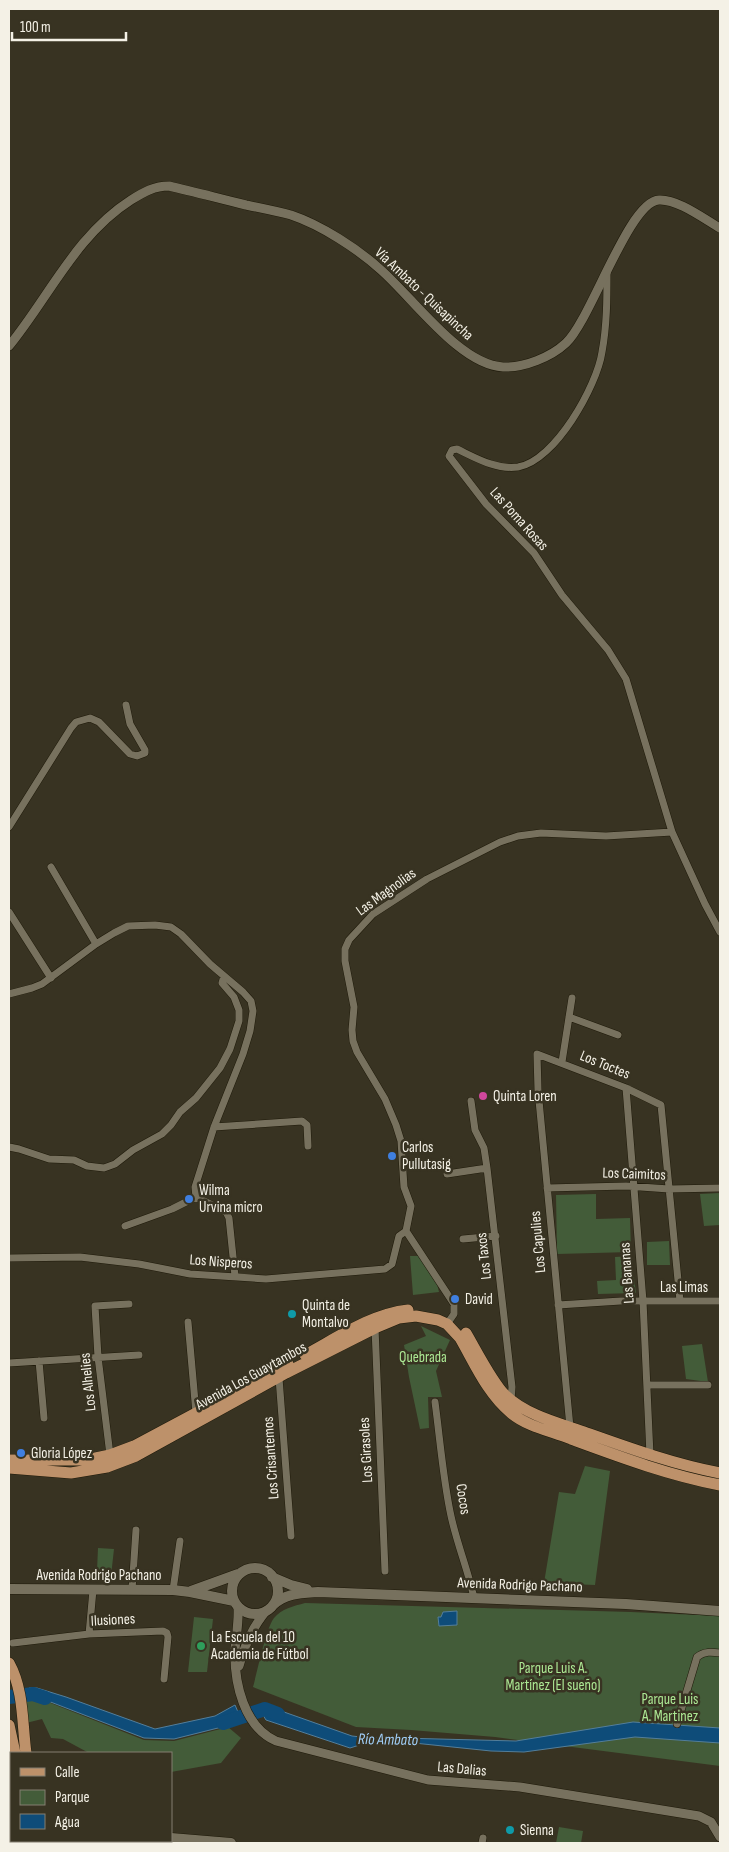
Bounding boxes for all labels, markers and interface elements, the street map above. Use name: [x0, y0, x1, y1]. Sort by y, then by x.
scale bar: [12, 10, 126, 42]
text: 100 m: [20, 18, 51, 37]
street label: Vía Ambato - Quisapincha: [371, 243, 478, 345]
street label: Las Poma Rosas: [486, 483, 552, 555]
street label: Las Magnolias: [352, 864, 420, 920]
street label: Los Toctes: [577, 1046, 633, 1084]
place label: Quinta Loren: [493, 1087, 557, 1106]
marker: Quinta Loren: [477, 1090, 489, 1102]
place label: Carlos Pullutasig: [402, 1138, 451, 1174]
marker: Carlos Pullutasig: [386, 1150, 398, 1162]
street label: Los Caimitos: [602, 1163, 666, 1185]
place label: Wilma Urvina micro: [199, 1181, 263, 1217]
marker: Wilma Urvina micro: [183, 1193, 195, 1205]
street label: Los Capulies: [526, 1210, 550, 1274]
street label: Los Taxos: [472, 1232, 496, 1280]
street label: Las Bananas: [615, 1242, 639, 1304]
street label: Los Nisperos: [189, 1250, 253, 1274]
street label: Las Limas: [660, 1278, 708, 1297]
place label: David: [465, 1290, 493, 1309]
marker: David: [449, 1293, 461, 1305]
place label: Quinta de Montalvo: [302, 1296, 350, 1332]
marker: Quinta de Montalvo: [286, 1308, 298, 1320]
street label: Avenida Los Guaytambos: [191, 1338, 310, 1415]
park label: Quebrada: [399, 1348, 447, 1367]
street label: Los Alhelies: [75, 1352, 101, 1412]
street label: Los Crisantemos: [259, 1416, 283, 1500]
street label: Los Girasoles: [355, 1417, 377, 1483]
place label: Gloria López: [31, 1444, 93, 1463]
marker: Gloria López: [15, 1447, 27, 1459]
street label: Cocos: [451, 1482, 475, 1516]
street label: Avenida Rodrigo Pachano: [35, 1566, 162, 1585]
street label: Avenida Rodrigo Pachano: [456, 1573, 583, 1597]
street label: Ilusiones: [90, 1609, 136, 1631]
place label: La Escuela del 10 Academia de Fútbol: [210, 1628, 309, 1664]
marker: La Escuela del 10 Academia de Fútbol: [195, 1640, 207, 1652]
park label: Parque Luis A. Martínez (El sueño): [506, 1659, 600, 1695]
park label: Parque Luis A. Martinez: [641, 1690, 699, 1726]
water label: Río Ambato: [358, 1730, 419, 1750]
legend: [10, 1752, 172, 1842]
street label: Las Dalias: [437, 1757, 487, 1781]
text: Calle: [55, 1763, 79, 1782]
text: Parque: [55, 1788, 90, 1807]
text: Agua: [54, 1813, 80, 1832]
place label: Sienna: [520, 1821, 554, 1840]
marker: Sienna: [504, 1824, 516, 1836]

